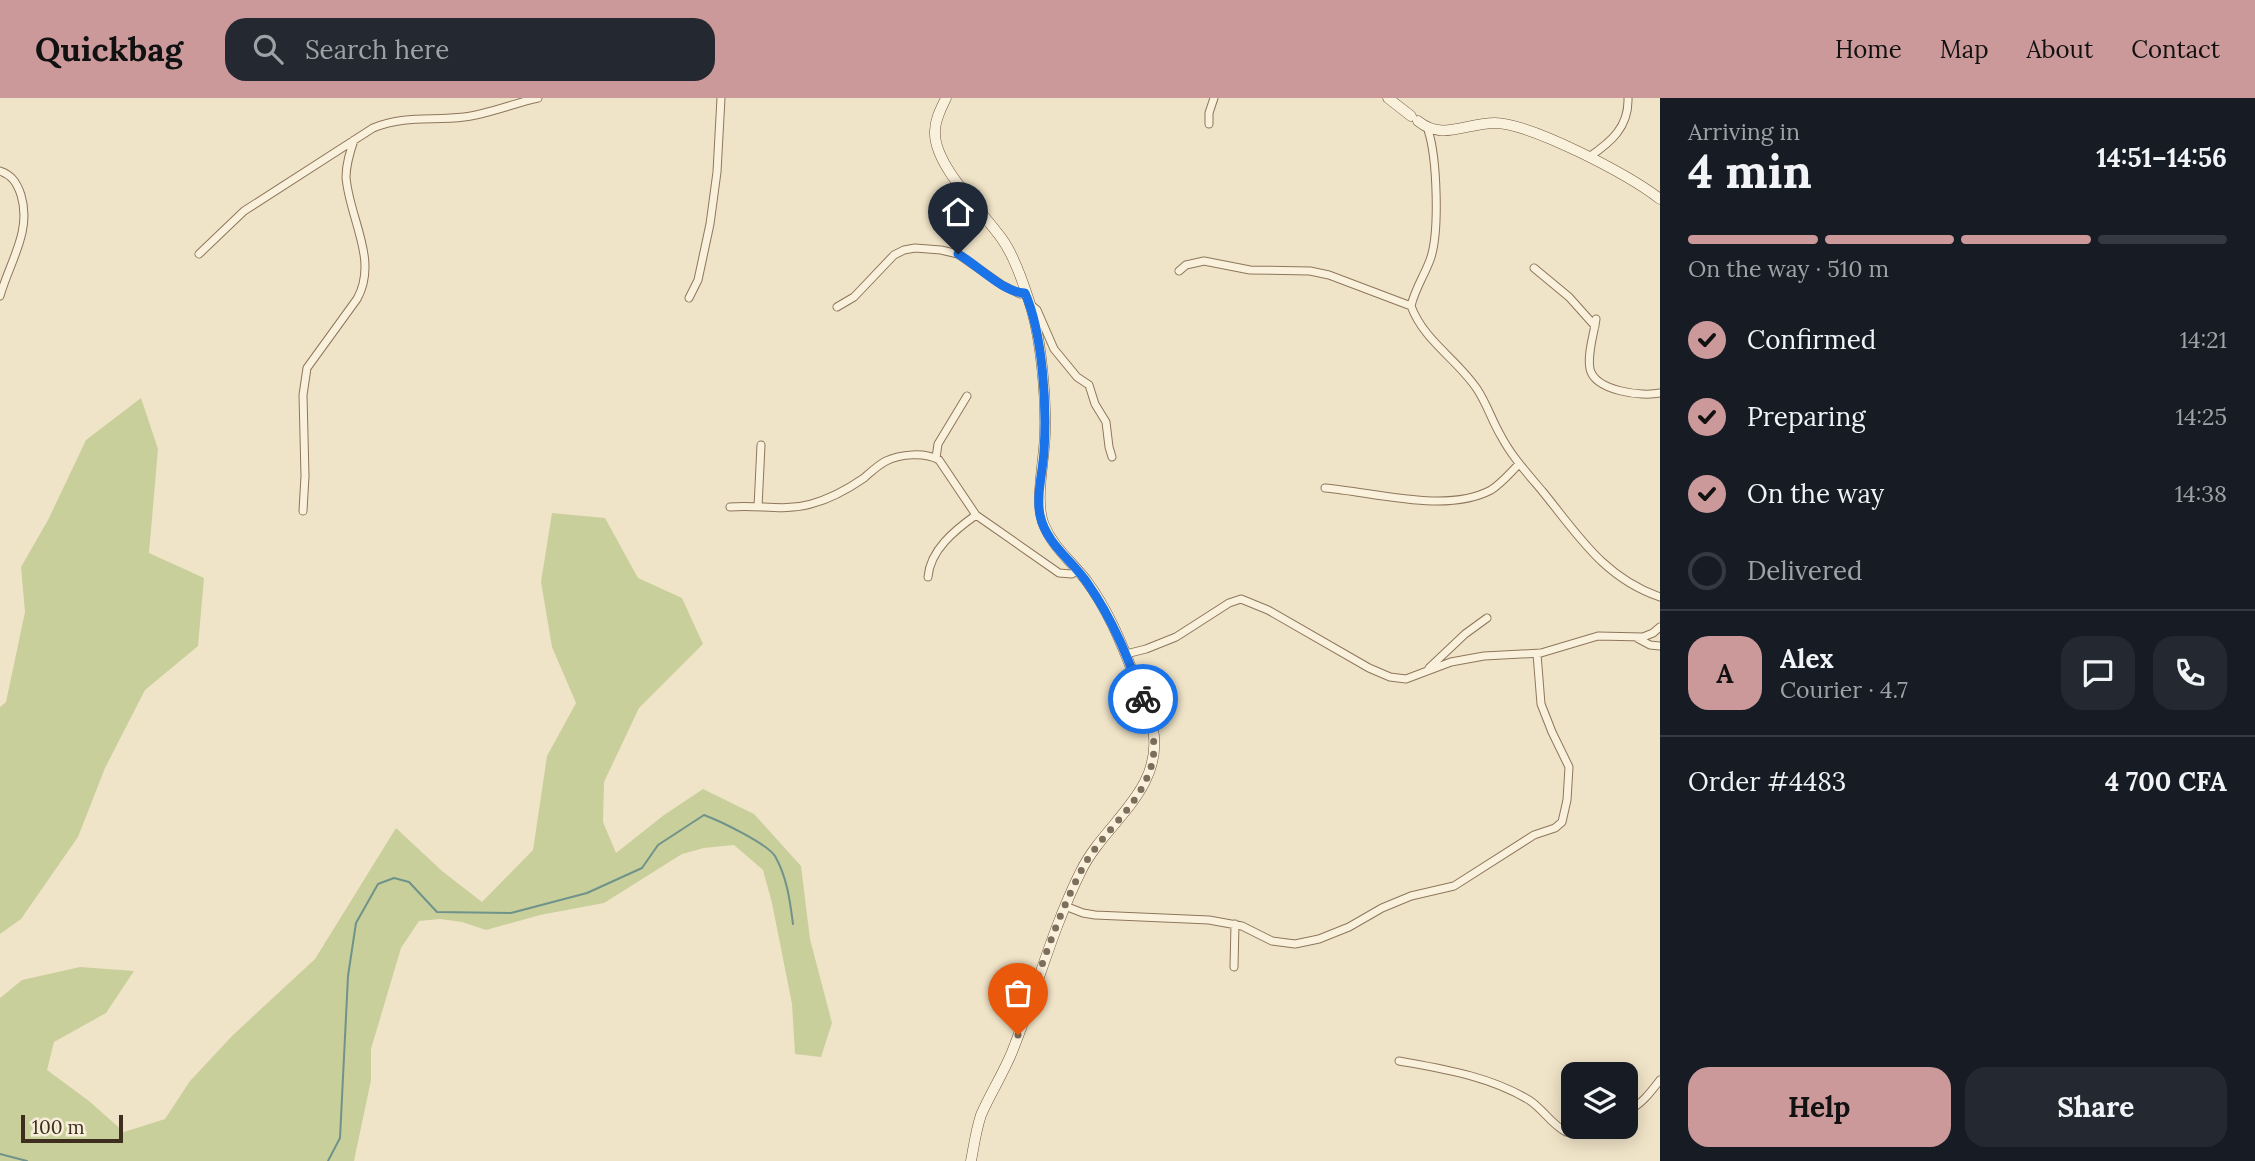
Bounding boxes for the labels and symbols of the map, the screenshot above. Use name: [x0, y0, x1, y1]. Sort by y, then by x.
pin: [928, 182, 988, 254]
courier: [1108, 664, 1178, 734]
pin: [988, 963, 1048, 1035]
scale bar: [21, 1112, 122, 1144]

